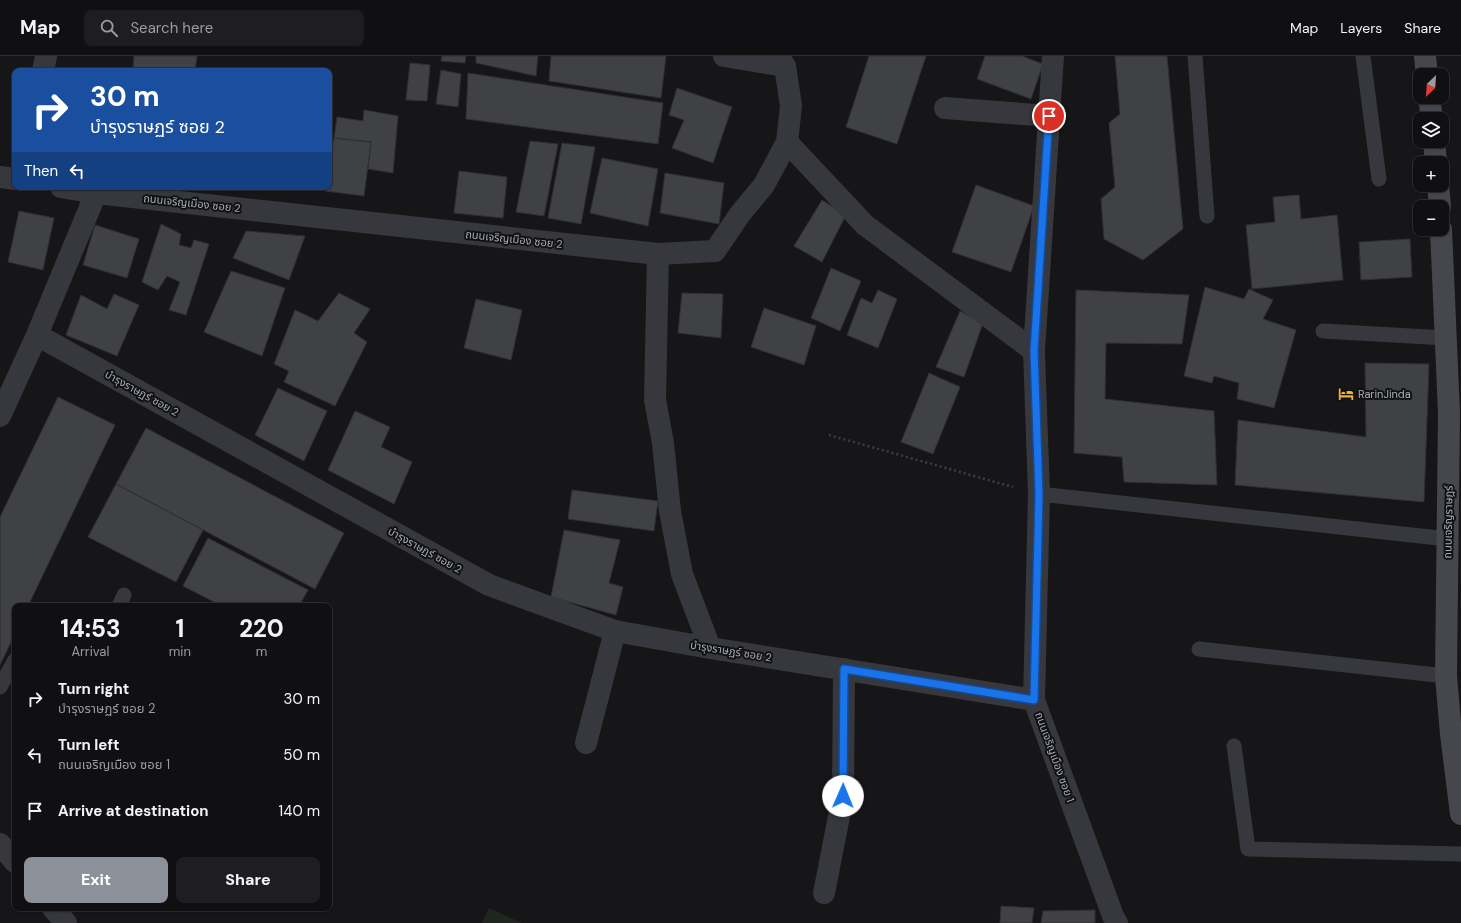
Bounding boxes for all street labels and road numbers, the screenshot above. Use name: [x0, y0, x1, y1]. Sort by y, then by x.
street label: ถนนเจริญเมือง ซอย 2: [143, 191, 241, 215]
street label: ถนนเจริญเมือง ซอย 2: [465, 227, 563, 251]
street label: บำรุงราษฏร์ ซอย 2: [103, 367, 181, 419]
street label: ถนนเจริญราษฎร์: [1440, 485, 1456, 559]
street label: บำรุงราษฏร์ ซอย 2: [386, 524, 464, 576]
street label: บำรุงราษฏร์ ซอย 2: [689, 638, 773, 664]
street label: ถนนเจริญเมือง ซอย 1: [1032, 710, 1078, 804]

